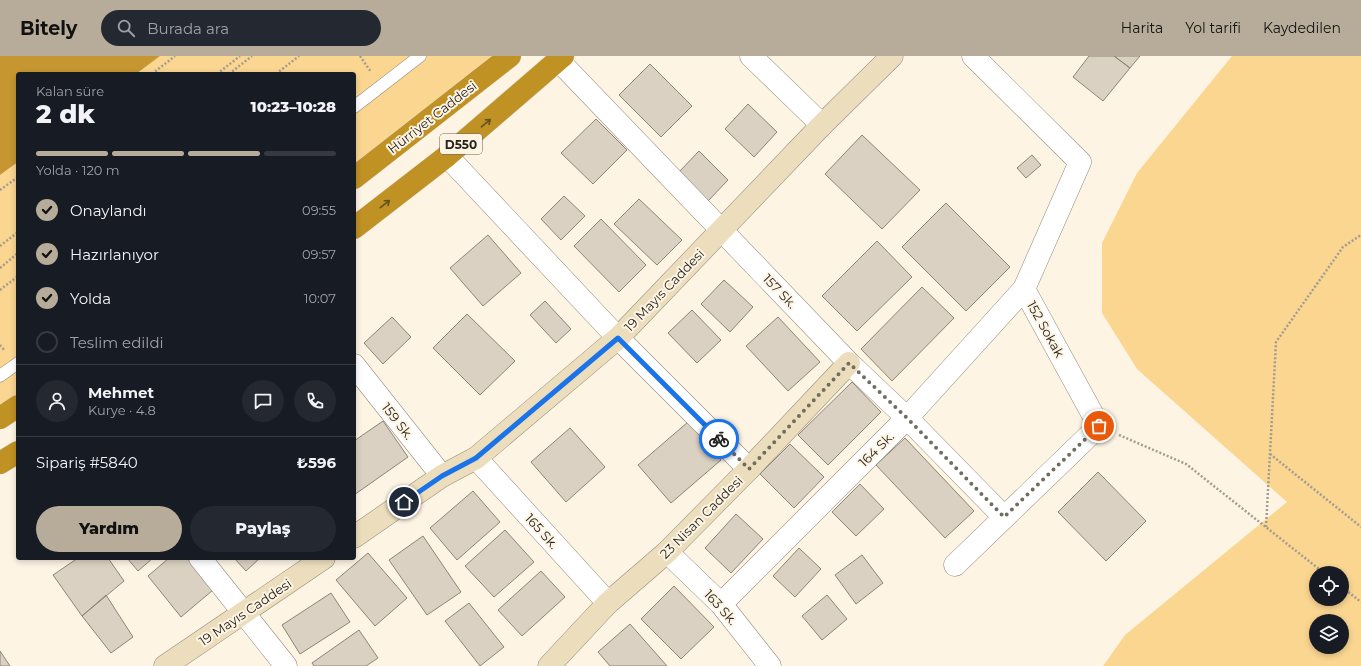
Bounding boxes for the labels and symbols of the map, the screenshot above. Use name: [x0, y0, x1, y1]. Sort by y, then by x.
street label: Hürriyet Caddesi: [384, 77, 480, 157]
one-way arrow: [481, 118, 492, 127]
road number: D550: [440, 134, 482, 154]
one-way arrow: [379, 200, 390, 208]
street label: 19 Mayıs Caddesi: [621, 246, 707, 334]
street label: 157 Sk.: [760, 270, 800, 312]
street label: 152 Sokak: [1024, 298, 1068, 360]
street label: 159 Sk.: [379, 400, 417, 443]
pin: [1082, 409, 1116, 443]
courier: [699, 419, 739, 459]
street label: 164 Sk.: [855, 428, 897, 470]
street label: 23 Nisan Caddesi: [656, 472, 746, 562]
pin: [387, 485, 421, 519]
street label: 165 Sk.: [522, 510, 562, 552]
street label: 19 Mayıs Caddesi: [196, 575, 294, 649]
street label: 163 Sk.: [701, 586, 741, 628]

